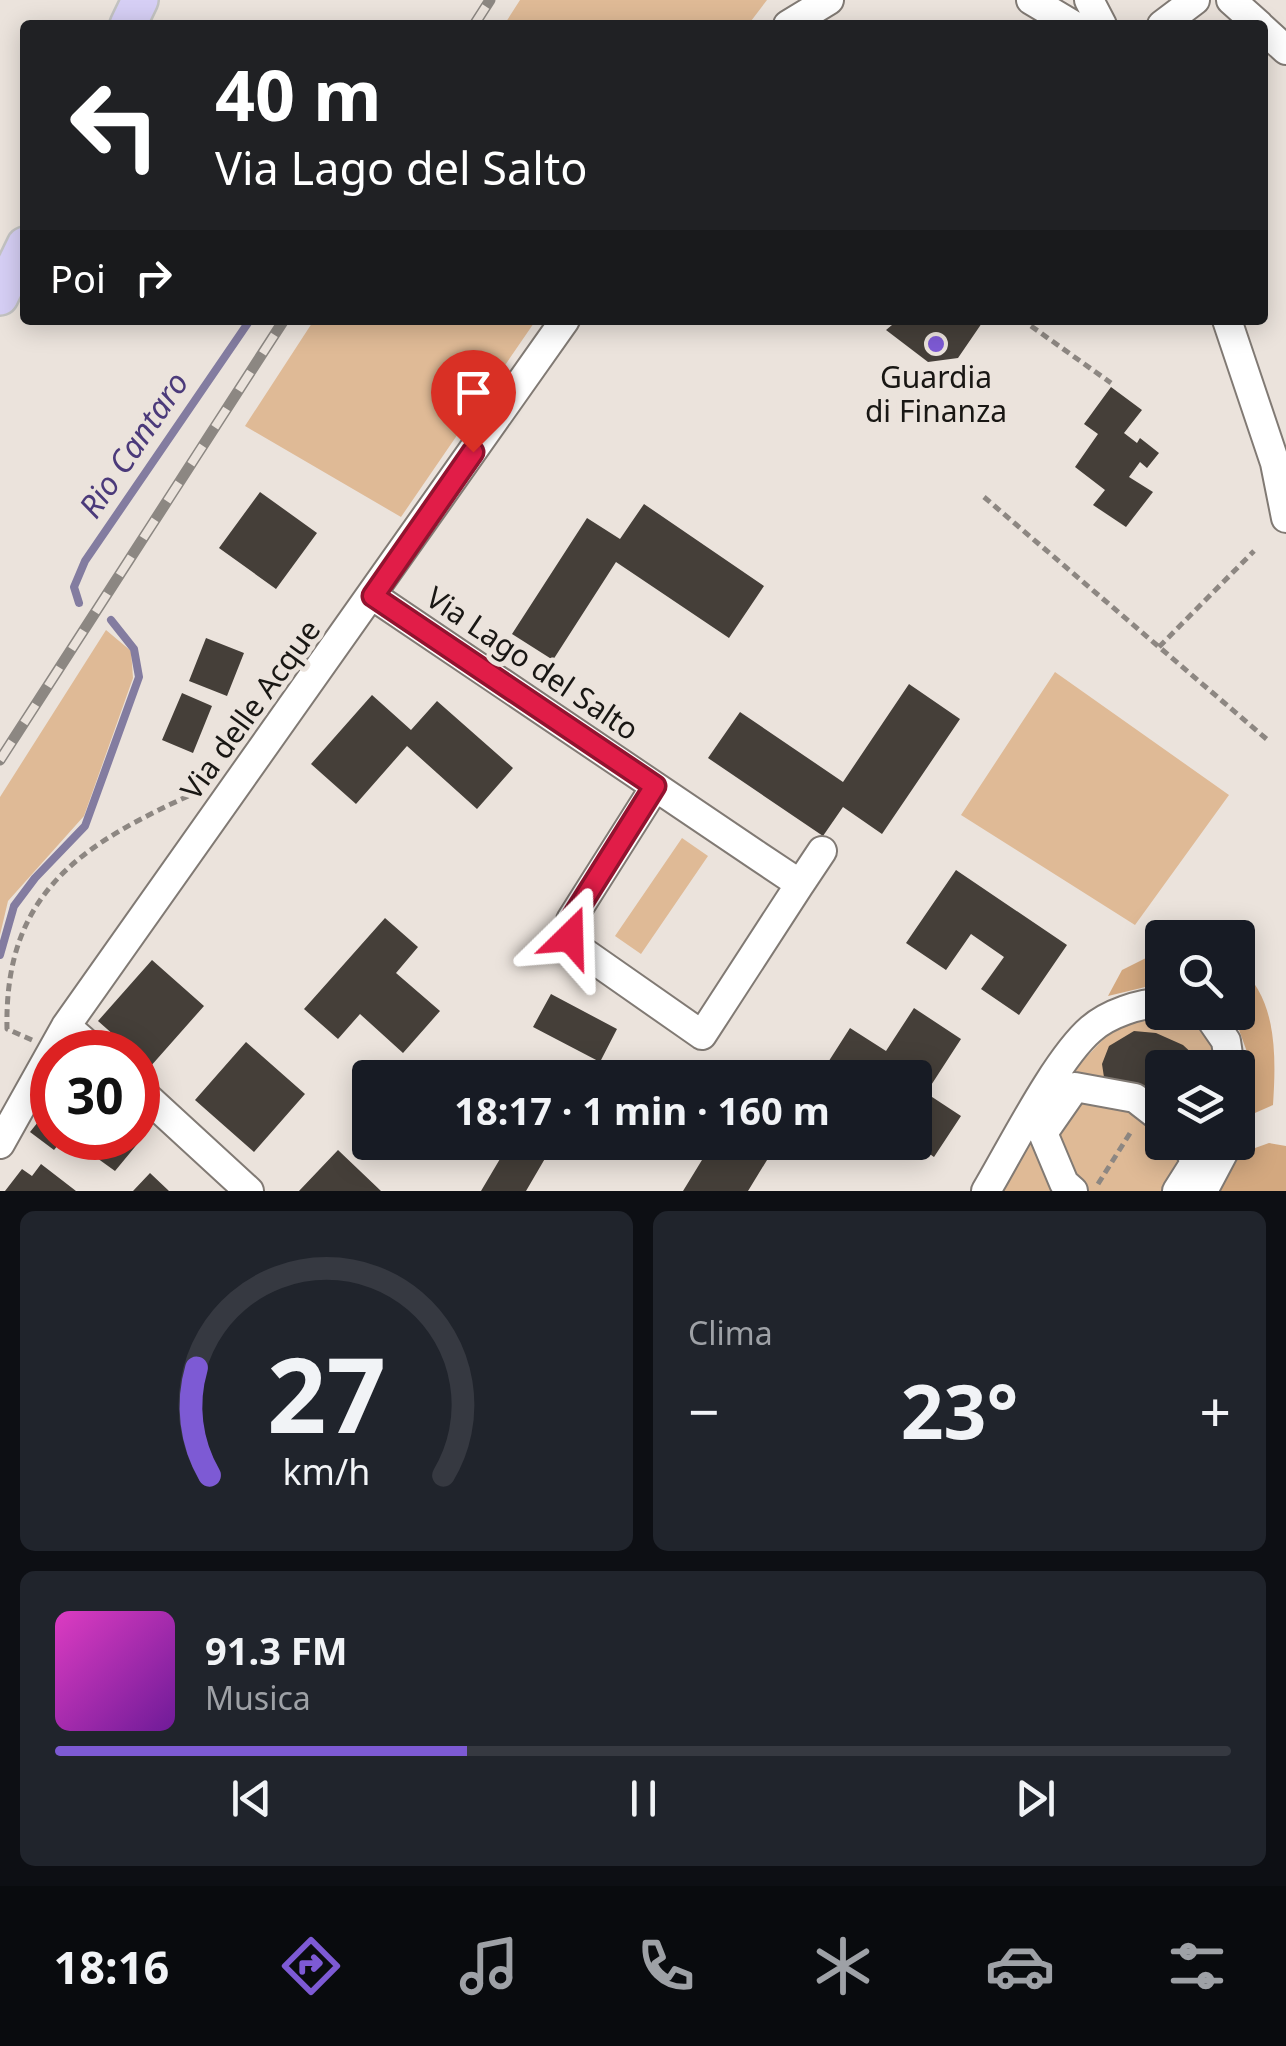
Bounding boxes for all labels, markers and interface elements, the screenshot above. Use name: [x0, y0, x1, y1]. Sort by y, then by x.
text: 40 m: [215, 46, 382, 142]
icon: left: [50, 60, 180, 190]
text: Via Lago del Salto: [215, 137, 587, 198]
icon: right: [126, 250, 181, 305]
text: Poi: [50, 252, 106, 304]
marker: Guardia di Finanza: [925, 333, 947, 355]
pin: [431, 350, 516, 453]
place label: Guardia di Finanza: [865, 356, 1007, 431]
water label: Rio Cantaro: [68, 363, 197, 526]
icon: arrive: [446, 365, 501, 420]
street label: Via Lago del Salto: [418, 576, 647, 749]
street label: Via delle Acque: [170, 611, 329, 807]
position arrow: [518, 885, 622, 989]
map controls: [1145, 920, 1255, 1160]
button: search: [1145, 920, 1255, 1030]
speed limit sign: 30: [30, 1030, 160, 1160]
button: layers: [1145, 1050, 1255, 1160]
text: 18:17 · 1 min · 160 m: [454, 1084, 830, 1136]
text: Clima: [688, 1311, 773, 1354]
text: 27: [267, 1322, 386, 1463]
text: 23°: [901, 1359, 1018, 1461]
text: −: [688, 1373, 719, 1448]
text: +: [1200, 1373, 1231, 1448]
text: km/h: [283, 1447, 370, 1495]
text: 91.3 FM: [205, 1624, 347, 1676]
text: Musica: [205, 1676, 311, 1719]
icon: previous: [224, 1771, 279, 1826]
icon: pause: [616, 1771, 671, 1826]
icon: next: [1008, 1771, 1063, 1826]
icon: directions: [276, 1931, 346, 2001]
icon: music: [454, 1931, 524, 2001]
icon: phone: [631, 1931, 701, 2001]
icon: climate: [808, 1931, 878, 2001]
icon: car: [985, 1931, 1055, 2001]
icon: filters: [1162, 1931, 1232, 2001]
text: 18:16: [54, 1936, 169, 1997]

